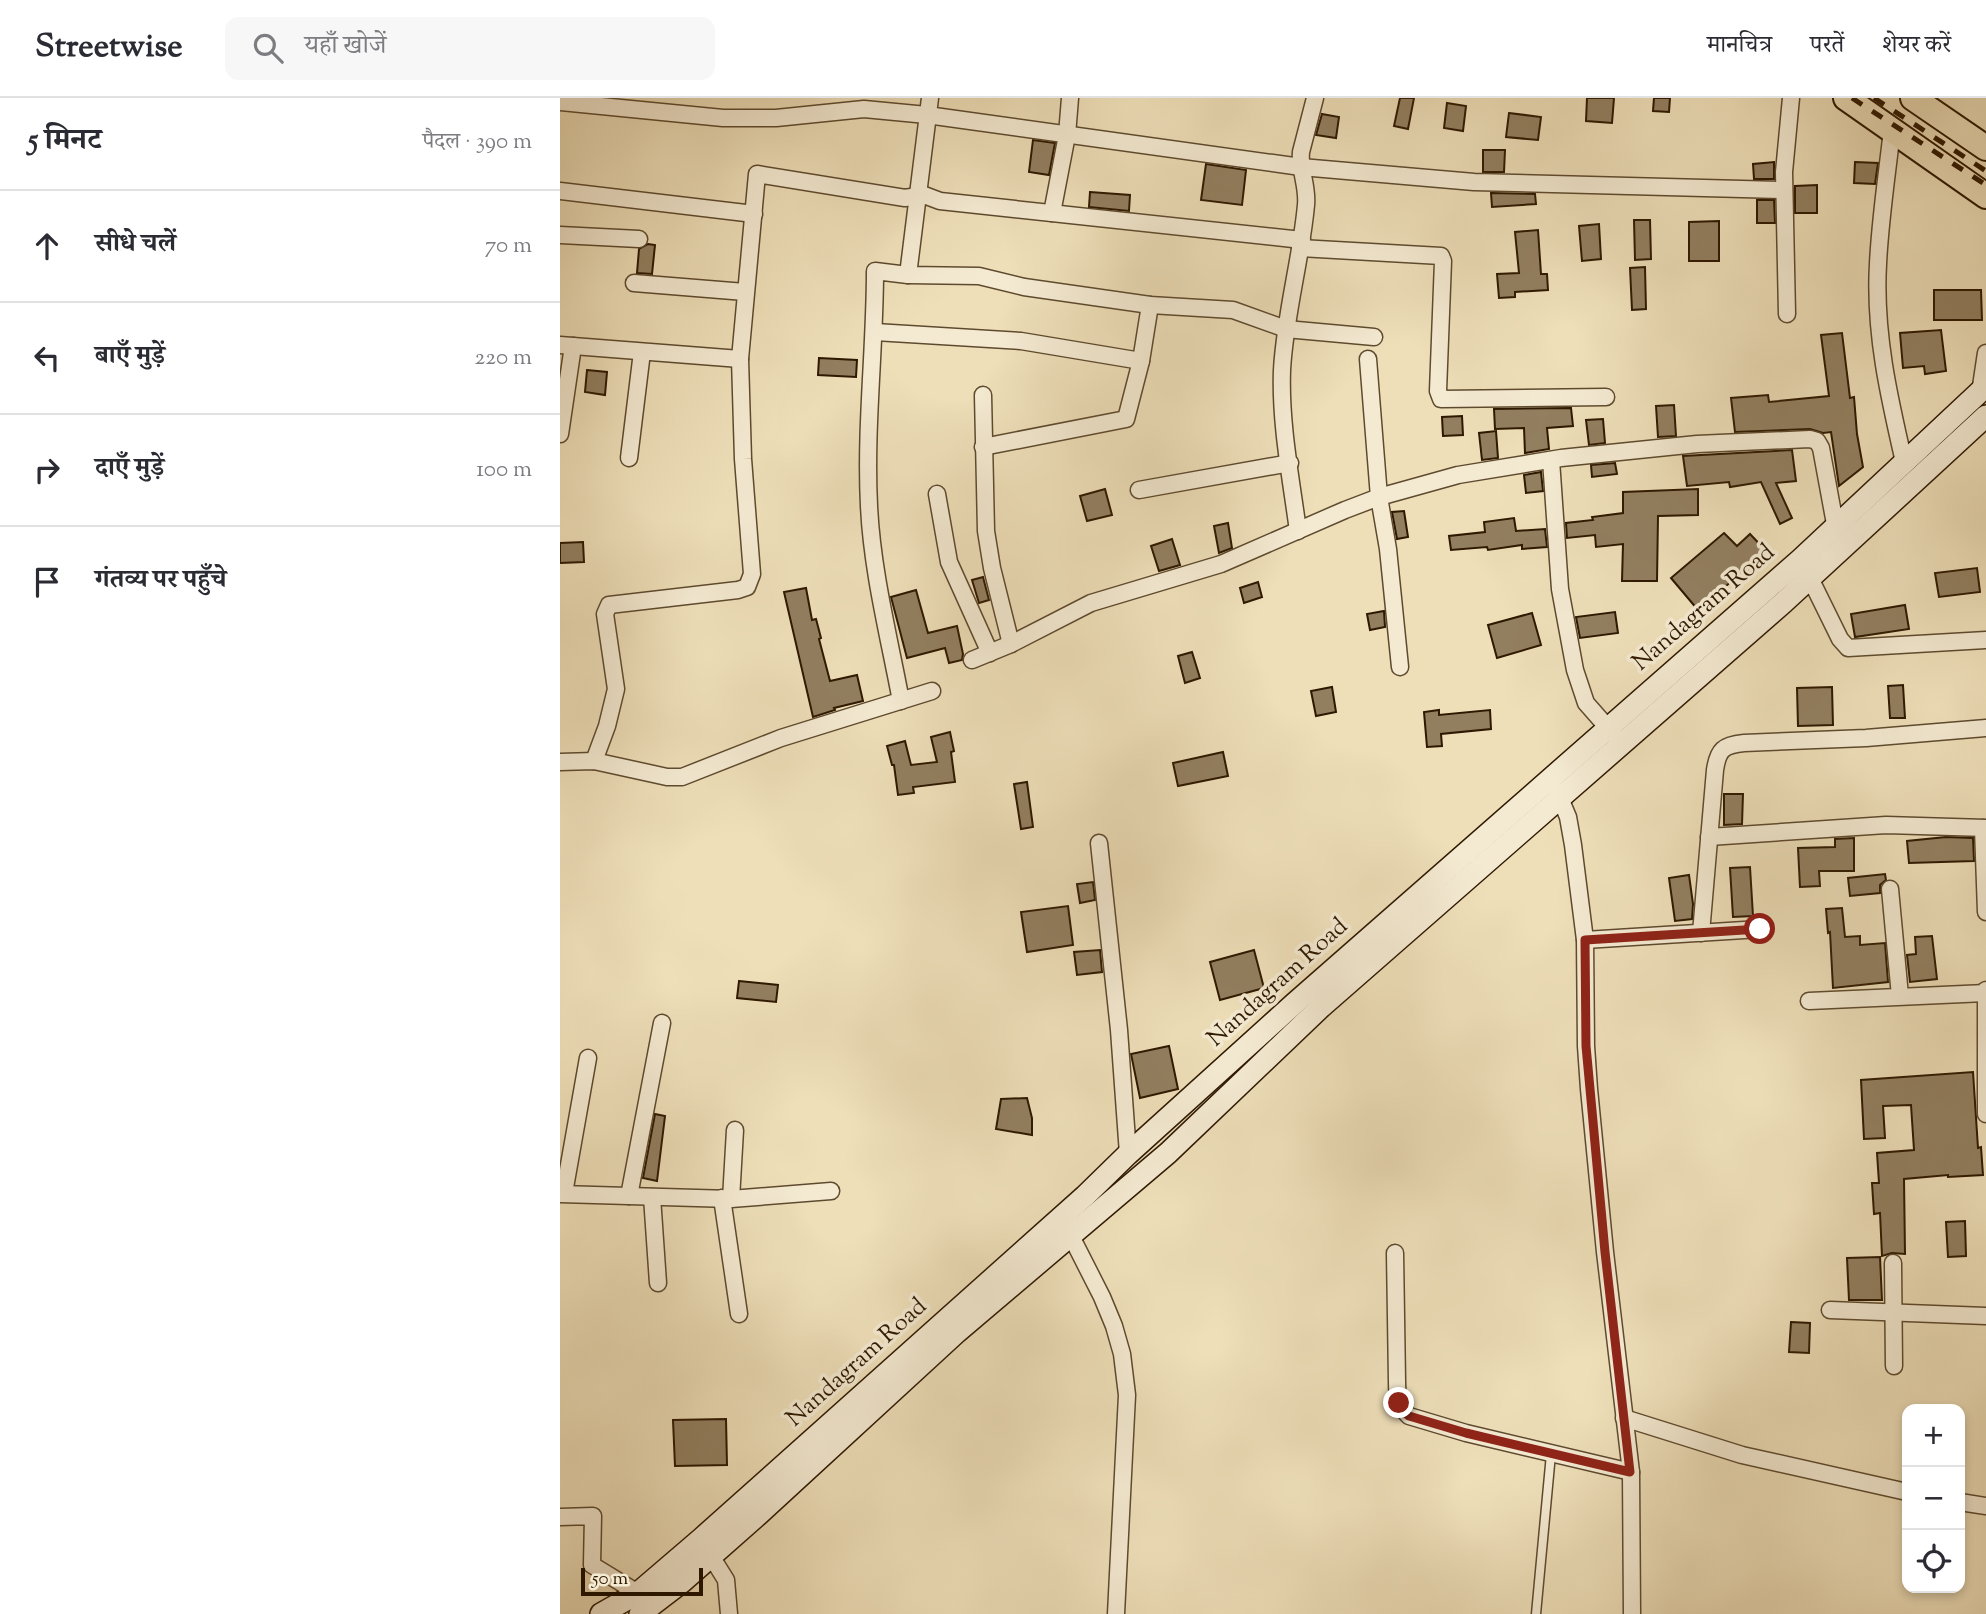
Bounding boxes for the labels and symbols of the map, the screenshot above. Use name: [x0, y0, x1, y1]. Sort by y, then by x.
street label: Nandagram Road: [1625, 536, 1783, 680]
street label: Nandagram Road: [1200, 910, 1356, 1056]
route start: [1744, 913, 1775, 944]
street label: Nandagram Road: [779, 1290, 935, 1436]
route end: [1383, 1387, 1414, 1418]
scale bar: [581, 1565, 704, 1597]

